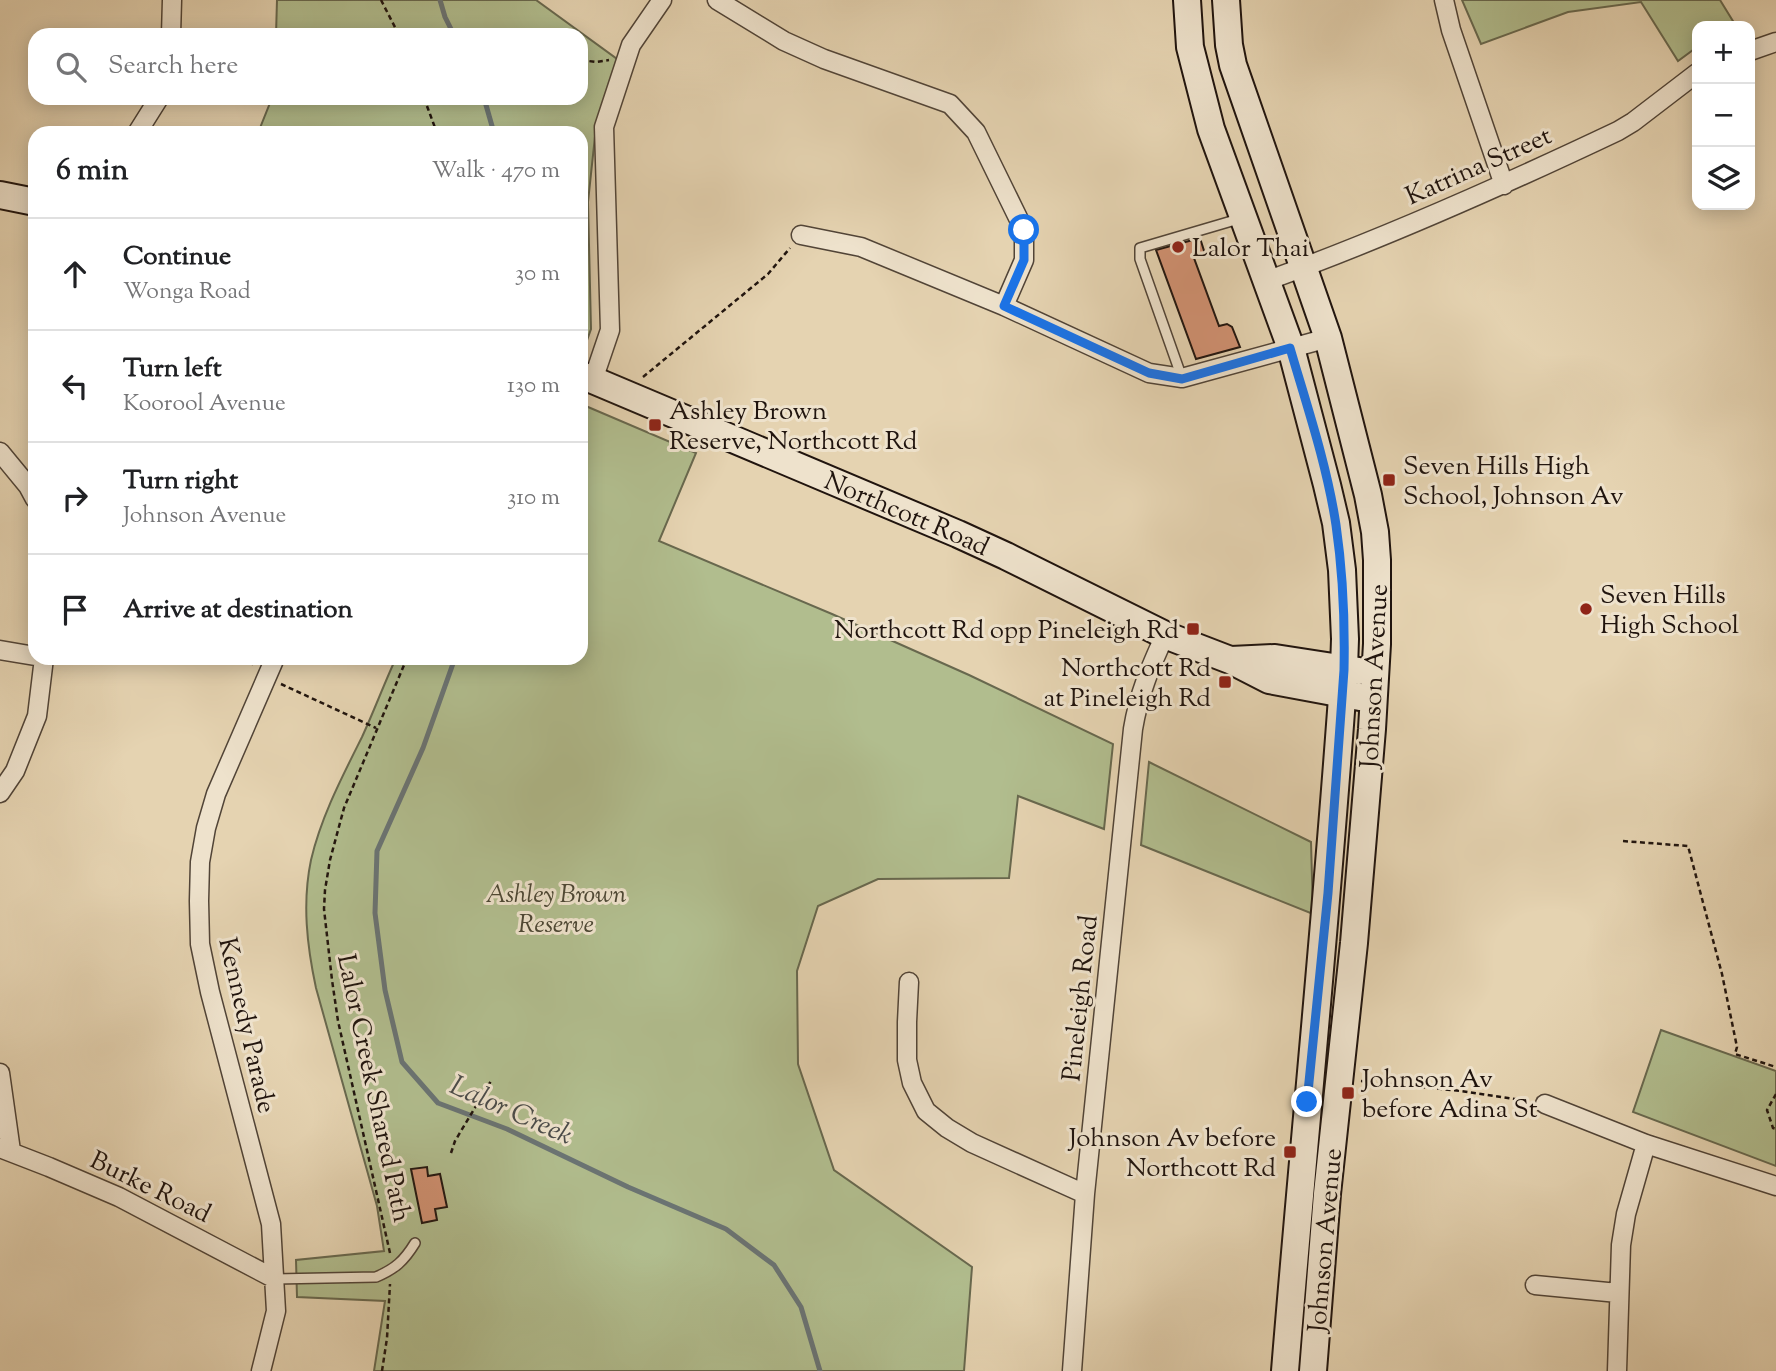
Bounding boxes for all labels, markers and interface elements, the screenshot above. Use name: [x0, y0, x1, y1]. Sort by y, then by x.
map controls: [1692, 21, 1755, 210]
button: +: [1692, 21, 1755, 84]
search box: [28, 28, 588, 105]
icon: search: [52, 48, 90, 86]
text: Search here: [108, 48, 238, 85]
button: −: [1692, 84, 1755, 147]
street label: Katrina Street: [1400, 118, 1558, 216]
button: layers: [1692, 147, 1755, 210]
text: 6 min: [56, 150, 128, 193]
text: Walk · 470 m: [432, 155, 560, 188]
route start: [1008, 214, 1039, 245]
place label: Lalor Thai: [1192, 231, 1309, 268]
text: Continue: [123, 239, 231, 276]
marker: Lalor Thai: [1170, 239, 1186, 255]
icon: ahead: [56, 255, 94, 293]
text: 30 m: [515, 258, 560, 291]
text: Wonga Road: [123, 276, 251, 309]
text: Turn left: [123, 351, 222, 388]
icon: left: [56, 367, 94, 405]
text: 130 m: [507, 370, 560, 403]
text: Koorool Avenue: [123, 388, 286, 421]
place label: Ashley Brown Reserve, Northcott Rd: [669, 394, 918, 461]
marker: Ashley Brown Reserve, Northcott Rd: [647, 417, 663, 433]
place label: Seven Hills High School, Johnson Av: [1403, 449, 1624, 516]
text: Turn right: [123, 463, 238, 500]
street label: Northcott Road: [818, 464, 995, 567]
marker: Seven Hills High School, Johnson Av: [1381, 472, 1397, 488]
icon: right: [56, 479, 94, 517]
text: 310 m: [507, 482, 560, 515]
text: Johnson Avenue: [123, 500, 286, 533]
place label: Seven Hills High School: [1600, 578, 1739, 645]
street label: Johnson Avenue: [1352, 583, 1399, 771]
icon: arrive: [56, 591, 94, 629]
text: Arrive at destination: [123, 592, 353, 629]
marker: Seven Hills High School: [1578, 601, 1594, 617]
place label: Northcott Rd opp Pineleigh Rd: [834, 613, 1179, 650]
marker: Northcott Rd opp Pineleigh Rd: [1185, 621, 1201, 637]
place label: Northcott Rd at Pineleigh Rd: [1044, 651, 1211, 718]
marker: Northcott Rd at Pineleigh Rd: [1217, 674, 1233, 690]
park label: Ashley Brown Reserve: [486, 877, 627, 944]
street label: Pineleigh Road: [1054, 913, 1109, 1083]
street label: Kennedy Parade: [207, 934, 284, 1117]
street label: Lalor Creek Shared Path: [326, 951, 419, 1226]
place label: Johnson Av before Adina St: [1360, 1062, 1538, 1129]
water label: Lalor Creek: [443, 1067, 579, 1157]
marker: Johnson Av before Adina St: [1340, 1085, 1356, 1101]
route end: [1291, 1086, 1322, 1117]
place label: Johnson Av before Northcott Rd: [1067, 1121, 1276, 1188]
street label: Burke Road: [83, 1143, 217, 1234]
marker: Johnson Av before Northcott Rd: [1282, 1144, 1298, 1160]
street label: Johnson Avenue: [1300, 1147, 1353, 1336]

